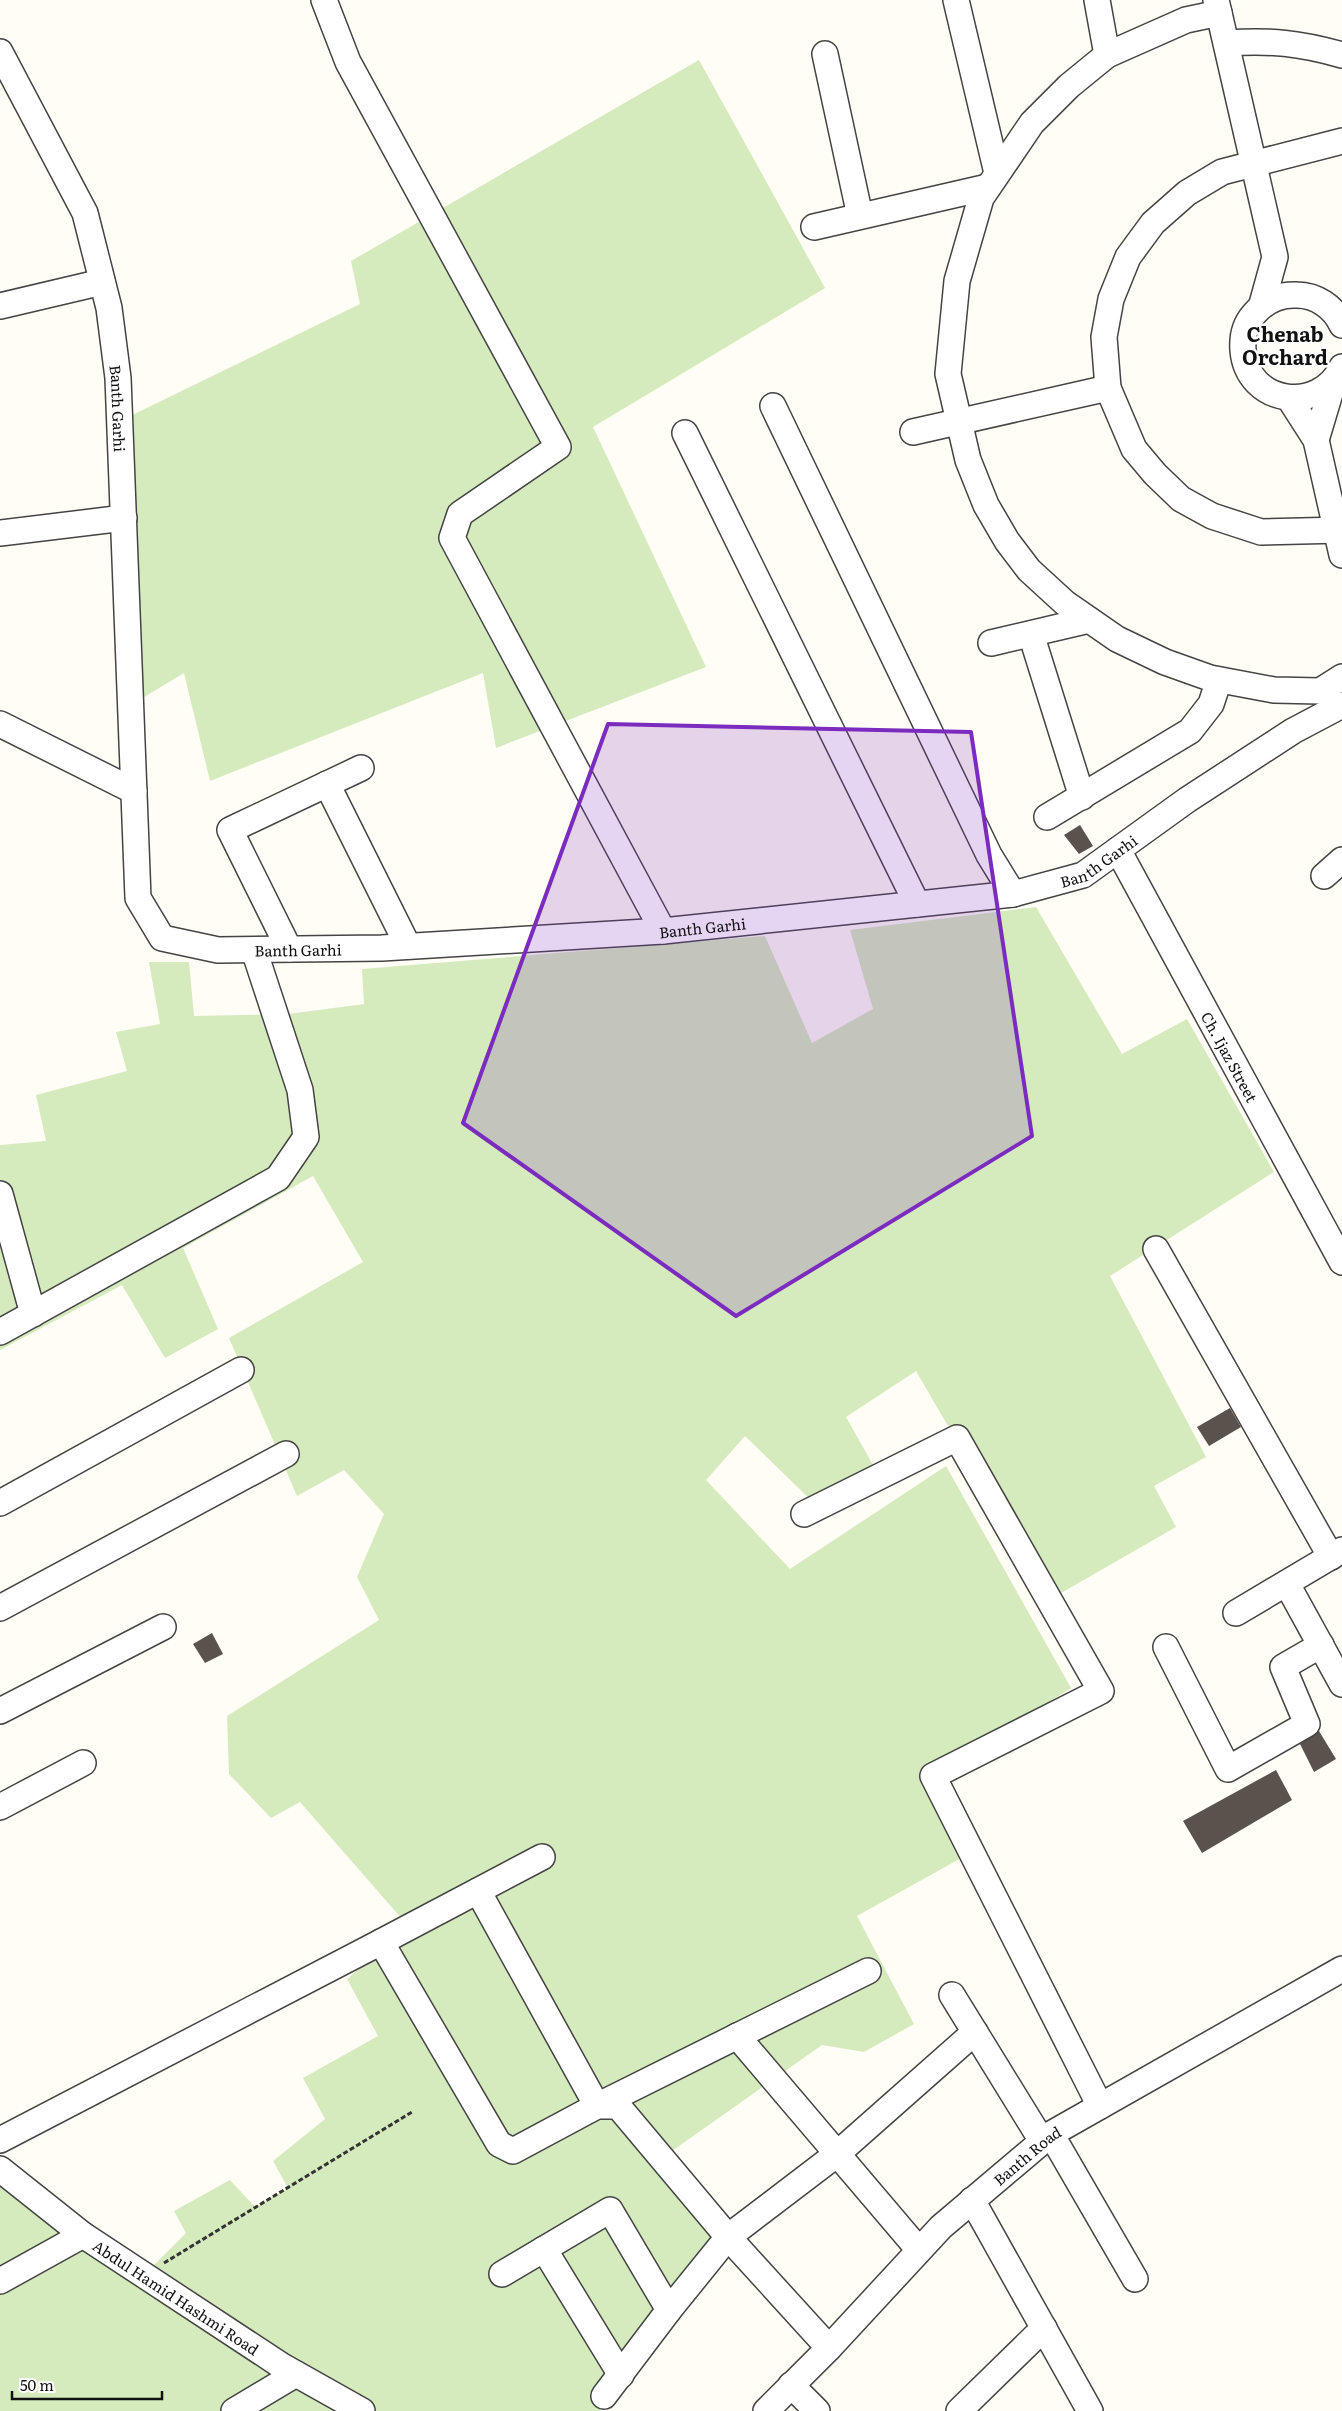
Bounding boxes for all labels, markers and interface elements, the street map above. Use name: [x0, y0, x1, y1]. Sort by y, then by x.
district label: Chenab Orchard: [1242, 318, 1328, 371]
street label: Banth Garhi: [105, 363, 132, 452]
street label: Banth Garhi: [1057, 828, 1141, 892]
street label: Banth Garhi: [658, 911, 747, 943]
street label: Banth Garhi: [254, 937, 342, 961]
street label: Ch. Ijaz Street: [1196, 1007, 1264, 1106]
street label: Banth Road: [988, 2119, 1065, 2190]
street label: Abdul Hamid Hashmi Road: [89, 2233, 264, 2360]
scale bar: [12, 2368, 162, 2400]
text: 50 m: [20, 2373, 54, 2396]

